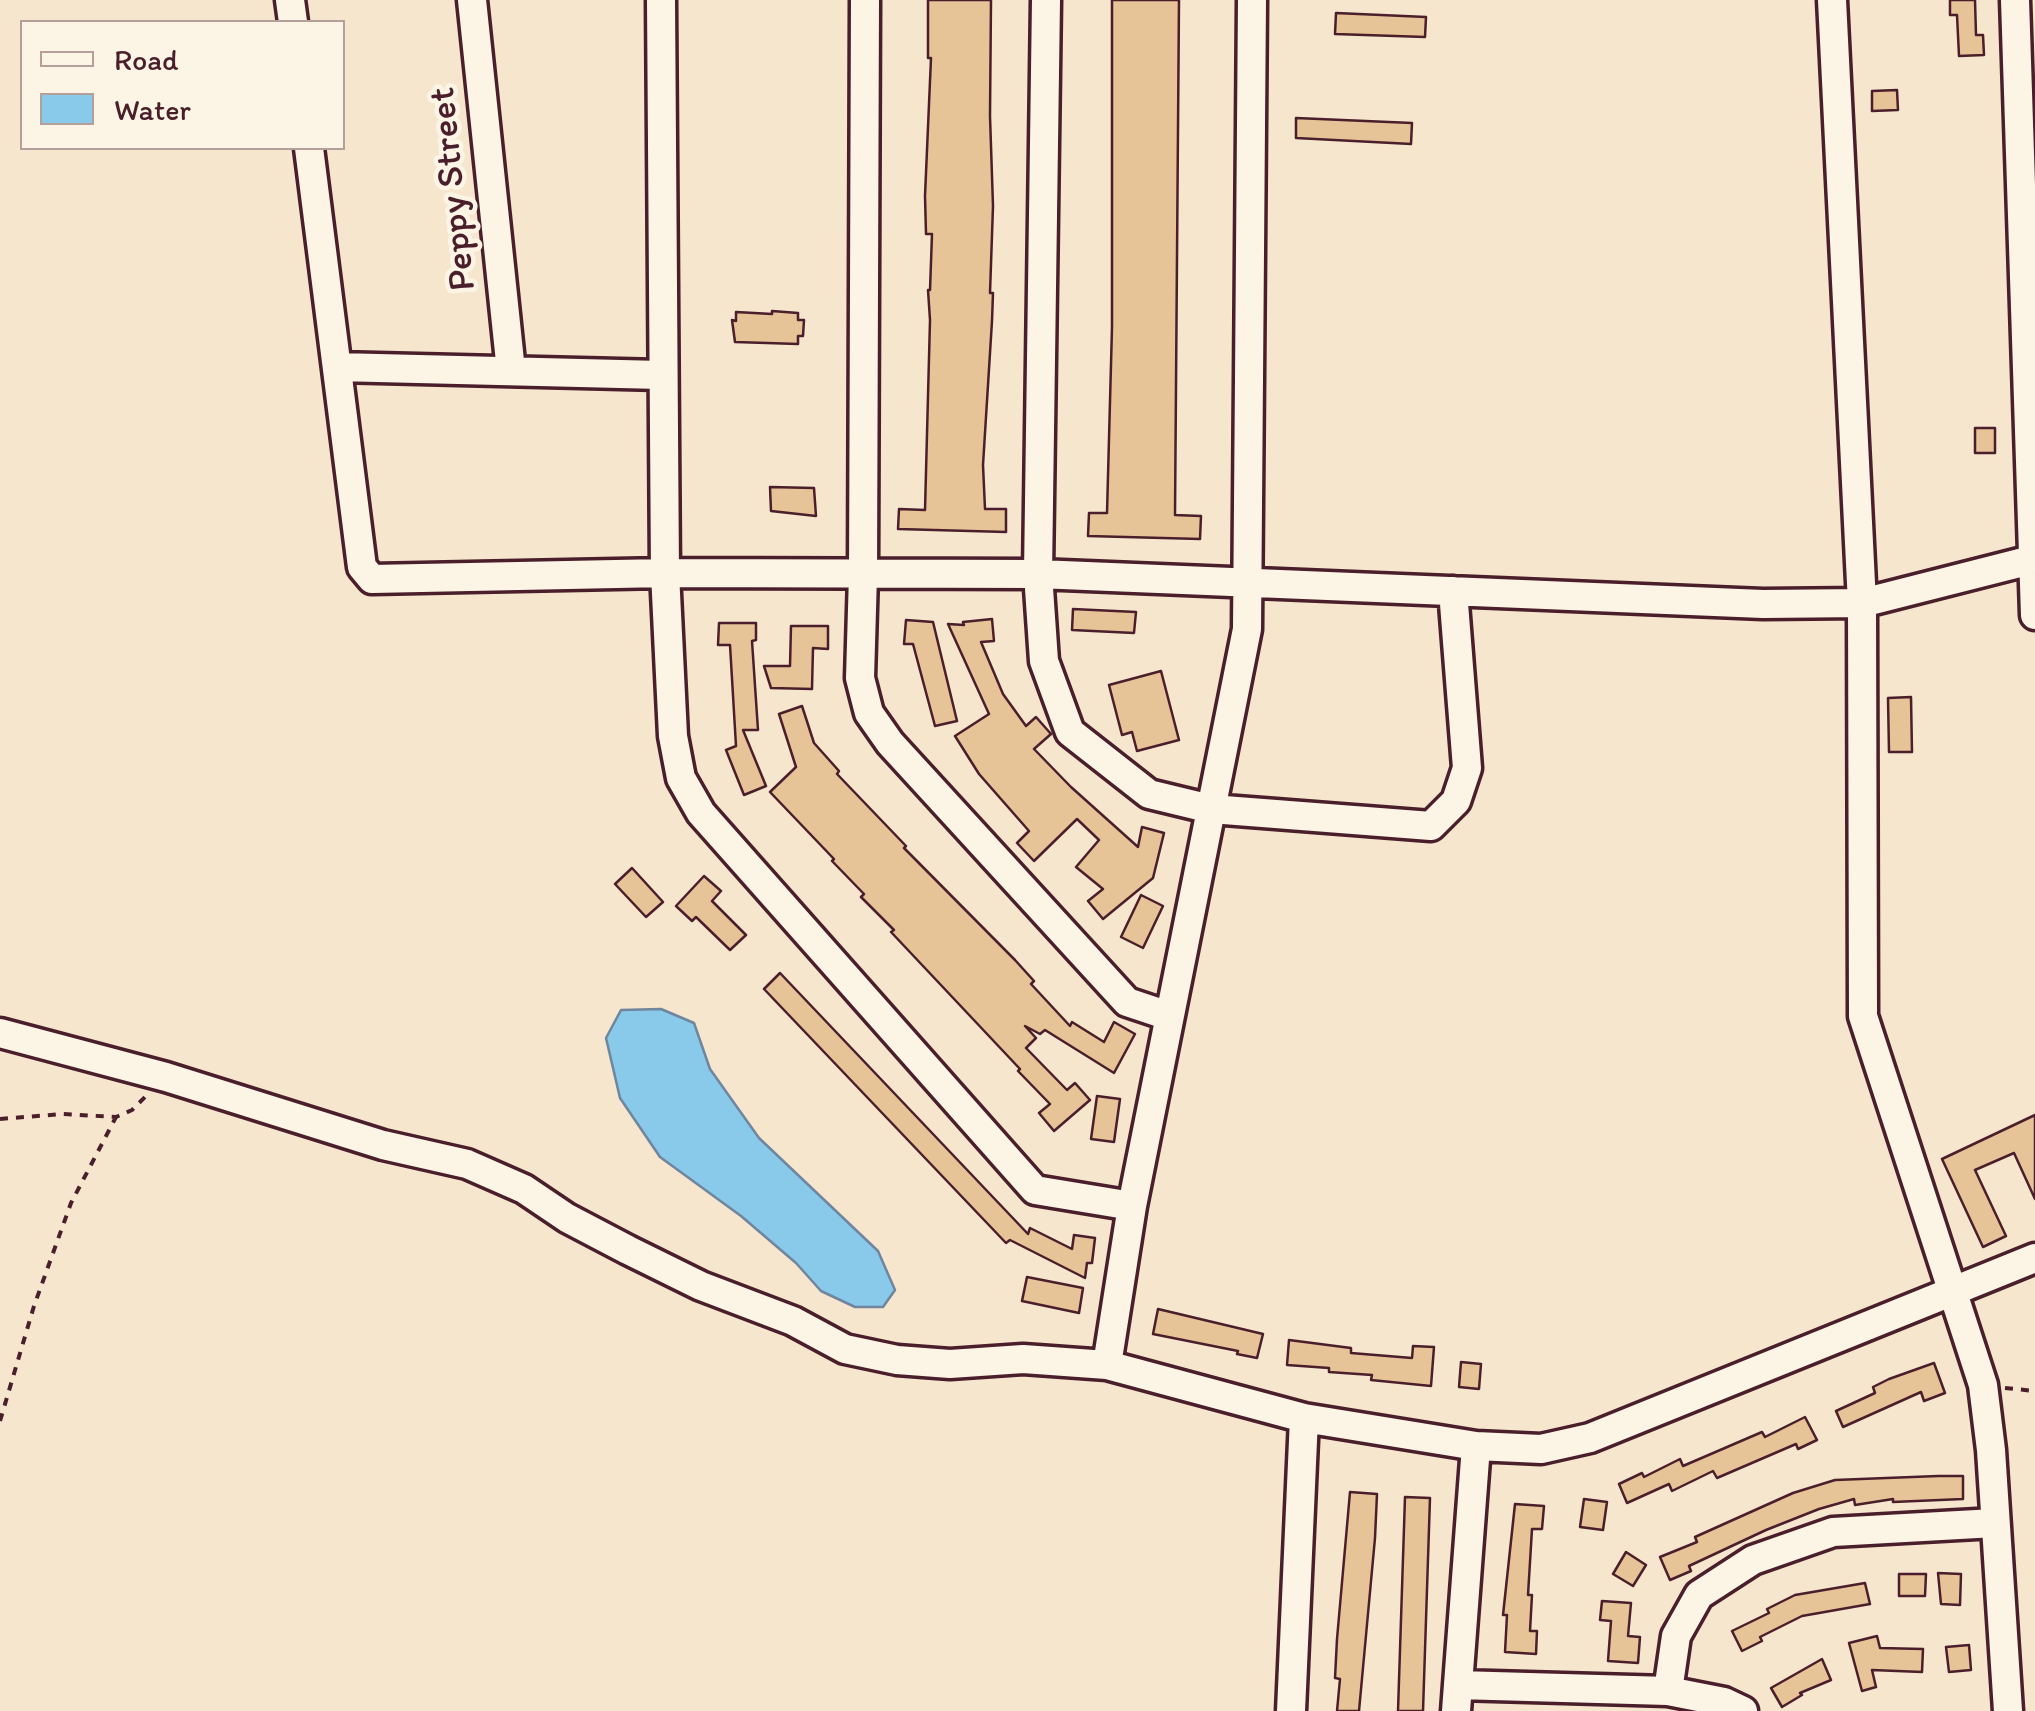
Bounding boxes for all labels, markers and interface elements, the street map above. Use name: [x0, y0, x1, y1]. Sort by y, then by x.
legend: [20, 20, 345, 150]
text: Road: [114, 41, 179, 78]
street label: Peppy Street: [421, 85, 487, 293]
text: Water: [114, 91, 191, 128]

